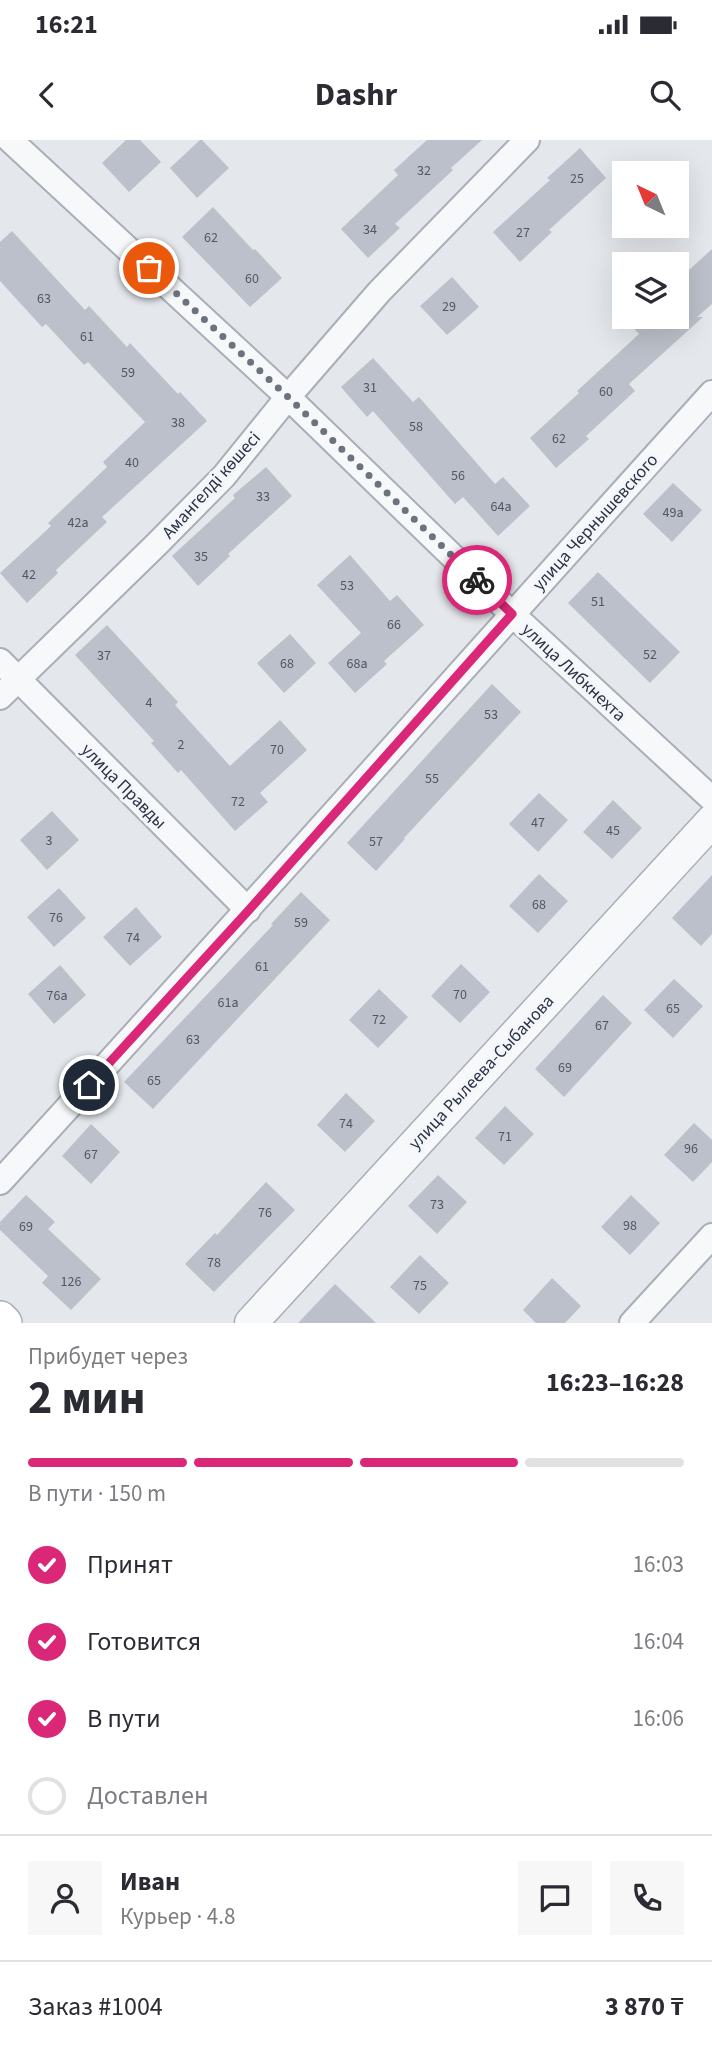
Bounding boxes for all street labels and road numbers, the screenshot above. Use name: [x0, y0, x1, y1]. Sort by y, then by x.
street label: Амангелді көшесі: [156, 426, 266, 544]
street label: улица Чернышевского: [527, 448, 664, 597]
street label: улица Либкнехта: [516, 617, 631, 727]
street label: улица Правды: [75, 738, 172, 835]
street label: улица Рылеева-Сыбанова: [403, 989, 560, 1155]

